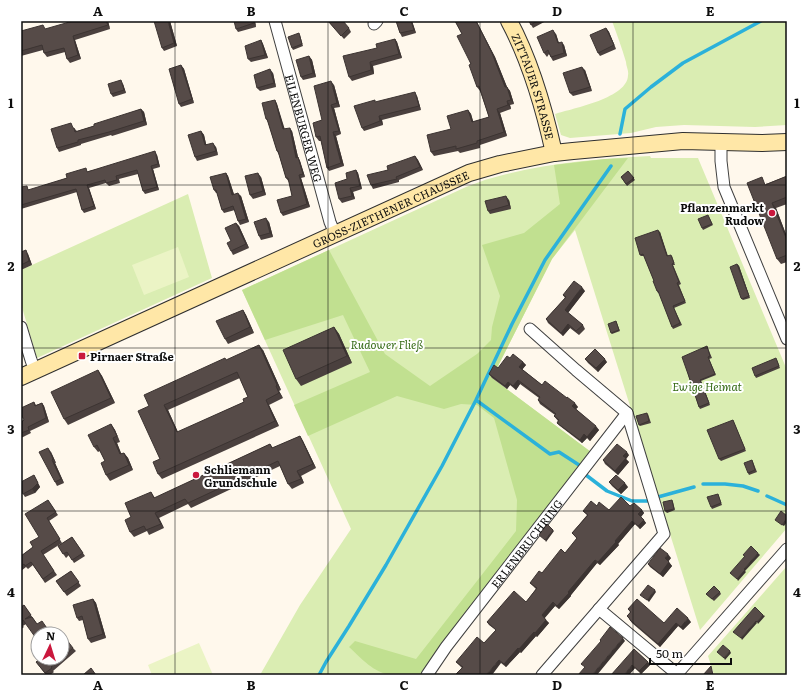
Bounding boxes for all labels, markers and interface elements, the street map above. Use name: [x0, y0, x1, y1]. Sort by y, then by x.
text: A: [93, 1, 103, 20]
text: B: [247, 1, 256, 20]
text: C: [399, 1, 409, 20]
text: D: [552, 1, 562, 20]
text: E: [706, 1, 715, 20]
street label: ZITTAUER STRASSE: [508, 30, 559, 141]
street label: EILENBURGER WEG: [282, 72, 327, 184]
text: 1: [8, 93, 14, 112]
text: 1: [794, 93, 800, 112]
street label: GROSS-ZIETHENER CHAUSSEE: [310, 166, 471, 251]
place label: Pflanzenmarkt Rudow: [680, 199, 764, 228]
marker: Pflanzenmarkt Rudow: [767, 208, 777, 218]
text: 2: [8, 256, 15, 275]
text: 2: [794, 256, 801, 275]
park label: Rudower Fließ: [351, 336, 423, 352]
place label: Pirnaer Straße: [90, 348, 174, 364]
marker: Pirnaer Straße: [77, 351, 87, 361]
park label: Ewige Heimat: [672, 378, 742, 394]
text: 3: [7, 419, 15, 438]
text: 3: [793, 419, 801, 438]
place label: Schliemann Grundschule: [204, 461, 277, 490]
marker: Schliemann Grundschule: [191, 470, 201, 480]
street label: ERLENBRUCHRING: [487, 495, 566, 591]
text: 4: [7, 582, 15, 601]
text: 4: [793, 582, 801, 601]
north arrow: [30, 626, 70, 666]
text: N: [46, 627, 56, 643]
scale bar: [650, 640, 731, 666]
text: 50 m: [656, 644, 683, 662]
text: A: [93, 675, 103, 694]
text: B: [247, 675, 256, 694]
text: C: [399, 675, 409, 694]
text: D: [552, 675, 562, 694]
text: E: [706, 675, 715, 694]

